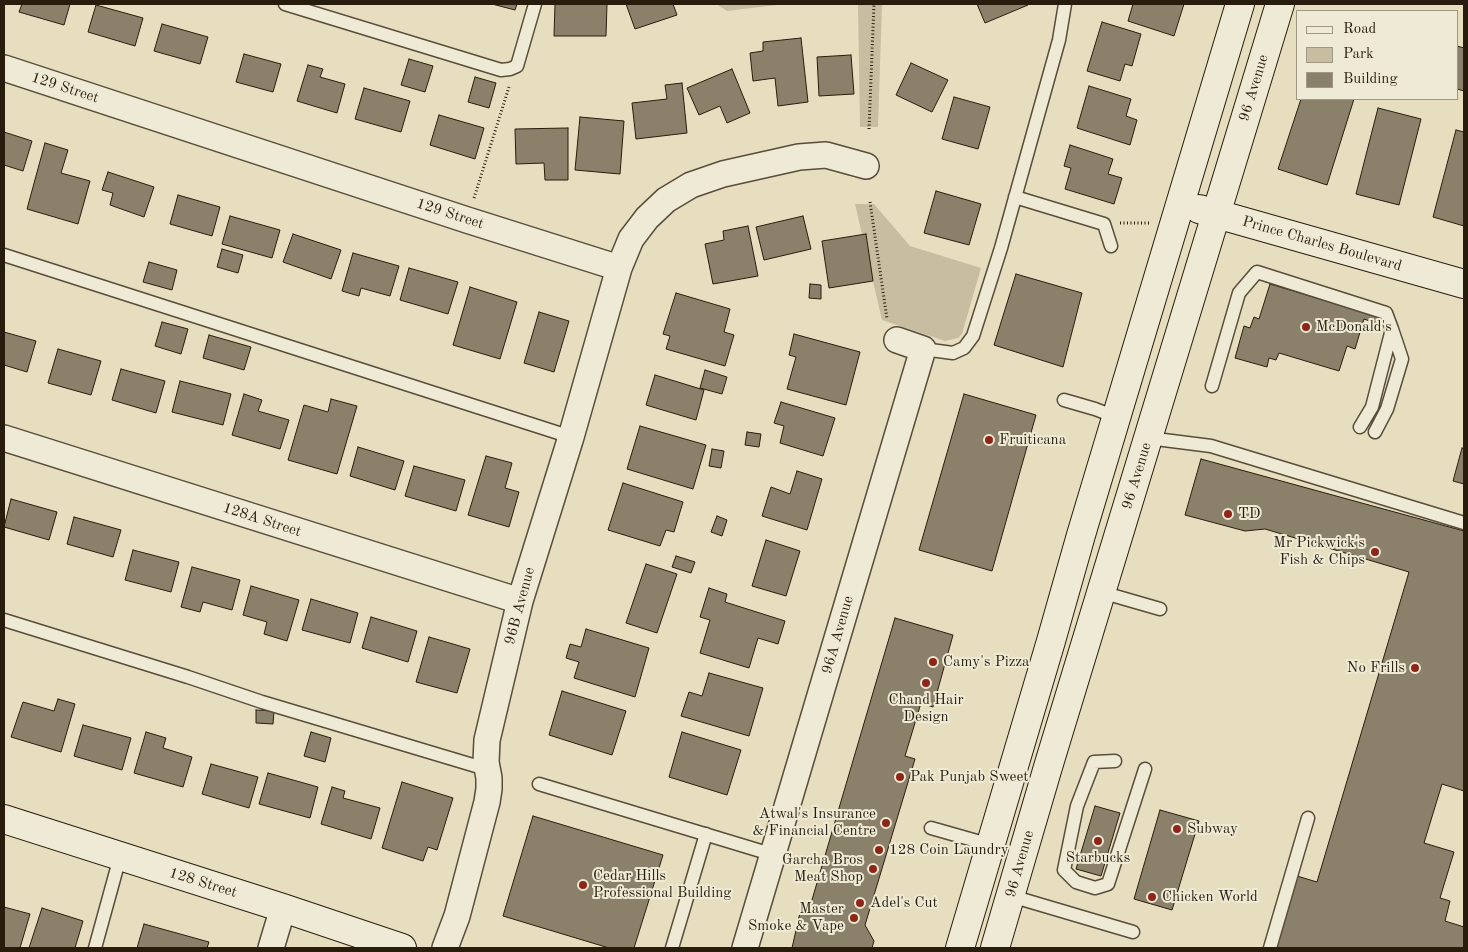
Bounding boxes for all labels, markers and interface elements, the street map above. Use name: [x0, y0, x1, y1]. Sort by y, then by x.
legend: [1296, 10, 1458, 100]
text: Road: [1343, 22, 1376, 37]
text: Park: [1343, 47, 1374, 62]
street label: 96 Avenue: [1235, 52, 1273, 124]
street label: 129 Street: [29, 69, 101, 107]
text: Building: [1343, 72, 1398, 87]
street label: 129 Street: [414, 195, 486, 233]
street label: Prince Charles Boulevard: [1240, 213, 1404, 275]
place label: McDonald's: [1316, 318, 1392, 336]
marker: McDonald's: [1300, 321, 1312, 333]
place label: Fruiticana: [999, 431, 1066, 449]
marker: Fruiticana: [983, 434, 995, 446]
street label: 96 Avenue: [1118, 440, 1156, 512]
street label: 128A Street: [220, 499, 304, 541]
place label: TD: [1238, 505, 1260, 523]
marker: TD: [1222, 508, 1234, 520]
place label: Mr Pickwick's Fish & Chips: [1273, 534, 1365, 569]
marker: Mr Pickwick's Fish & Chips: [1369, 546, 1381, 558]
street label: 96B Avenue: [501, 565, 539, 647]
street label: 96A Avenue: [818, 594, 858, 676]
place label: Camy's Pizza: [943, 653, 1029, 671]
marker: Camy's Pizza: [927, 656, 939, 668]
place label: No Frills: [1347, 659, 1405, 677]
marker: No Frills: [1409, 662, 1421, 674]
marker: Chand Hair Design: [920, 677, 932, 689]
place label: Chand Hair Design: [888, 691, 964, 726]
place label: Pak Punjab Sweet: [910, 768, 1029, 786]
marker: Pak Punjab Sweet: [894, 771, 906, 783]
place label: Atwal's Insurance & Financial Centre: [753, 805, 876, 840]
marker: Atwal's Insurance & Financial Centre: [880, 817, 892, 829]
place label: Subway: [1187, 820, 1238, 838]
marker: Subway: [1171, 823, 1183, 835]
street label: 96 Avenue: [1002, 828, 1038, 900]
marker: Starbucks: [1092, 835, 1104, 847]
place label: 128 Coin Laundry: [889, 841, 1009, 859]
marker: 128 Coin Laundry: [873, 844, 885, 856]
place label: Starbucks: [1066, 849, 1130, 867]
place label: Garcha Bros Meat Shop: [782, 851, 863, 886]
marker: Garcha Bros Meat Shop: [867, 863, 879, 875]
street label: 128 Street: [167, 864, 239, 902]
place label: Cedar Hills Professional Building: [593, 867, 731, 902]
marker: Cedar Hills Professional Building: [577, 879, 589, 891]
place label: Chicken World: [1162, 888, 1258, 906]
marker: Chicken World: [1146, 891, 1158, 903]
place label: Adel's Cut: [870, 894, 938, 912]
marker: Adel's Cut: [854, 897, 866, 909]
place label: Master Smoke & Vape: [748, 900, 844, 935]
marker: Master Smoke & Vape: [848, 912, 860, 924]

